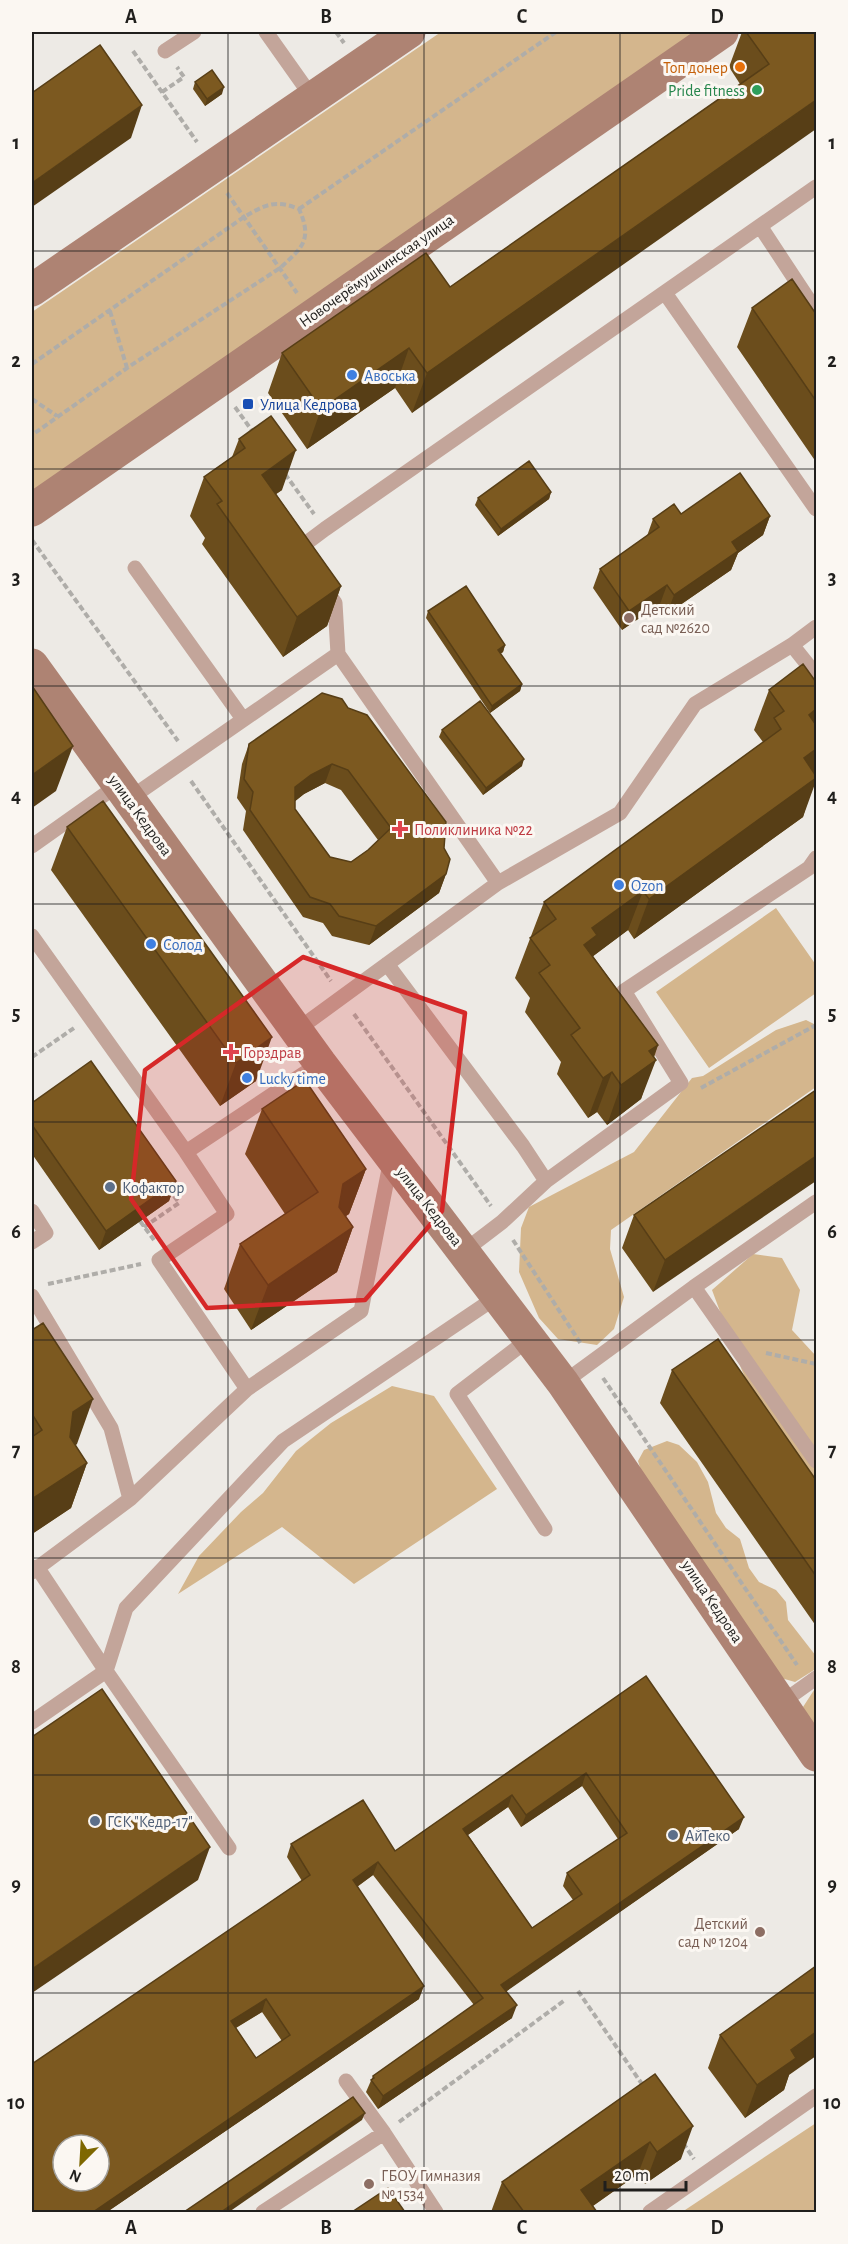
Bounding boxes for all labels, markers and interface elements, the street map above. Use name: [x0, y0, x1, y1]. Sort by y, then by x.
text: A: [125, 7, 137, 27]
text: B: [320, 7, 332, 27]
text: C: [517, 7, 528, 27]
text: D: [710, 7, 724, 27]
place label: Топ донер: [663, 60, 728, 76]
marker: Топ донер: [733, 60, 747, 74]
place label: Pride fitness: [668, 83, 745, 99]
marker: Pride fitness: [750, 83, 764, 97]
text: 1: [12, 133, 20, 153]
text: 1: [828, 133, 836, 153]
street label: Новочерёмушкинская улица: [296, 211, 457, 331]
text: 2: [11, 351, 21, 371]
text: 2: [827, 351, 837, 371]
marker: Авоська: [345, 368, 359, 382]
place label: Авоська: [364, 368, 416, 384]
marker: Улица Кедрова: [241, 397, 255, 411]
place label: Улица Кедрова: [260, 397, 357, 413]
text: 3: [12, 568, 20, 588]
text: 3: [828, 568, 836, 588]
place label: Детский сад №2620: [641, 602, 710, 636]
marker: Детский сад №2620: [622, 611, 636, 625]
street label: улица Кедрова: [104, 771, 175, 860]
text: 4: [11, 786, 21, 806]
text: 4: [827, 786, 837, 806]
marker: Поликлиника №22: [391, 820, 409, 838]
place label: Поликлиника №22: [414, 822, 533, 838]
marker: Ozon: [612, 878, 626, 892]
place label: Ozon: [631, 878, 663, 894]
marker: Солод: [144, 937, 158, 951]
place label: Солод: [163, 937, 202, 953]
text: 5: [12, 1004, 20, 1024]
text: 5: [828, 1004, 836, 1024]
marker: Горздрав: [224, 1045, 238, 1059]
place label: Горздрав: [243, 1045, 301, 1061]
marker: Lucky time: [240, 1071, 254, 1085]
place label: Lucky time: [259, 1071, 326, 1088]
street label: улица Кедрова: [392, 1163, 465, 1250]
marker: Кофактор: [103, 1180, 117, 1194]
place label: Кофактор: [122, 1180, 184, 1196]
text: 6: [11, 1222, 21, 1242]
text: 6: [827, 1222, 837, 1242]
text: 7: [12, 1440, 21, 1460]
text: 7: [828, 1440, 837, 1460]
street label: улица Кедрова: [677, 1557, 746, 1646]
text: 8: [11, 1657, 21, 1677]
text: 8: [827, 1657, 837, 1677]
marker: ГСК "Кедр-17": [88, 1814, 102, 1828]
place label: ГСК "Кедр-17": [107, 1814, 193, 1830]
marker: АйТеко: [666, 1828, 680, 1842]
place label: АйТеко: [685, 1828, 730, 1844]
text: 9: [11, 1875, 21, 1895]
text: 9: [827, 1875, 837, 1895]
place label: Детский сад № 1204: [678, 1916, 748, 1950]
marker: Детский сад № 1204: [753, 1925, 767, 1939]
text: 10: [7, 2093, 25, 2113]
text: 10: [823, 2093, 841, 2113]
north arrow: [51, 2133, 111, 2193]
scale bar: [605, 2154, 686, 2192]
text: N: [67, 2166, 84, 2185]
text: 20 m: [614, 2167, 649, 2185]
place label: ГБОУ Гимназия № 1534: [381, 2168, 481, 2202]
marker: ГБОУ Гимназия № 1534: [362, 2177, 376, 2191]
text: A: [125, 2218, 137, 2238]
text: B: [320, 2218, 332, 2238]
text: C: [517, 2218, 528, 2238]
text: D: [710, 2218, 724, 2238]

